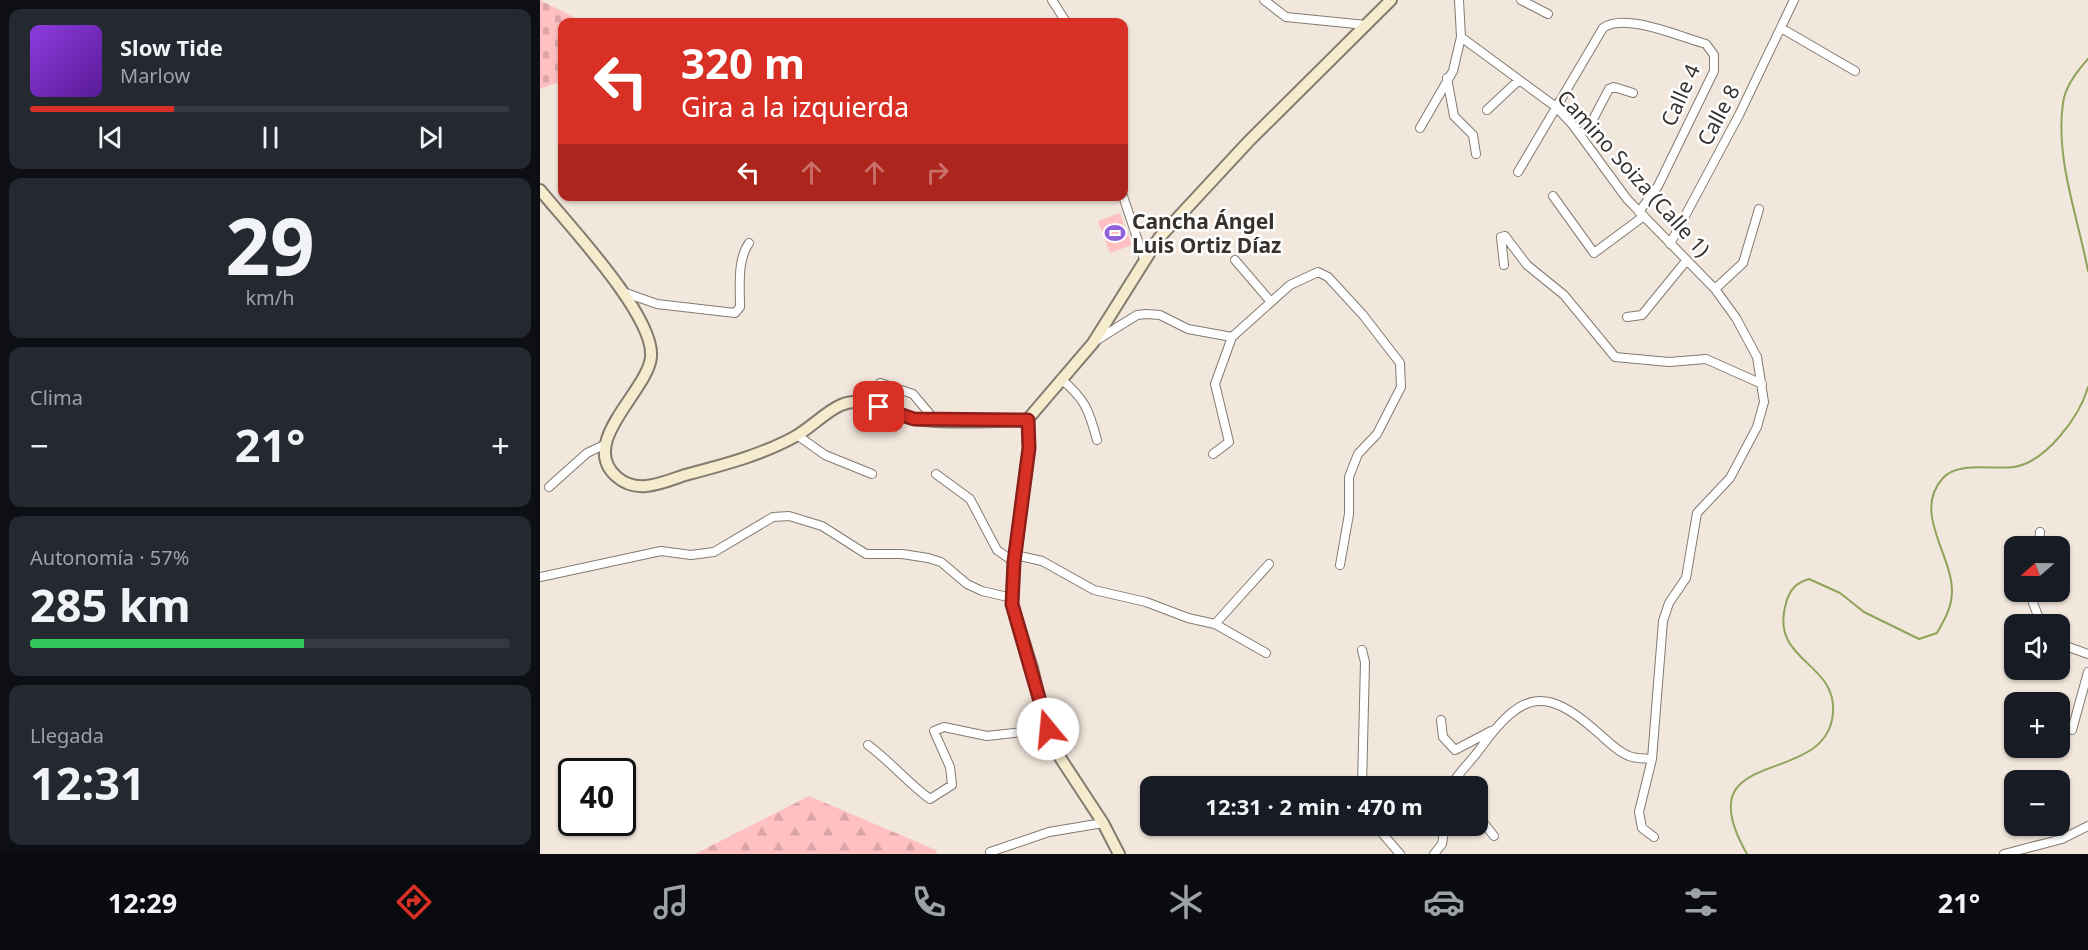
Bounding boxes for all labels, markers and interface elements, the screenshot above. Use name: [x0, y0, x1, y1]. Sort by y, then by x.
text: Slow Tide: [120, 32, 223, 62]
text: 320 m: [681, 34, 805, 91]
icon: left: [582, 42, 660, 120]
street label: Calle 4: [1654, 60, 1706, 130]
text: Marlow: [120, 62, 190, 89]
street label: Calle 8: [1690, 80, 1746, 150]
street label: Camino Soiza (Calle 1): [1551, 83, 1717, 263]
text: Gira a la izquierda: [681, 88, 909, 125]
icon: previous: [94, 121, 127, 154]
icon: pause: [254, 121, 287, 154]
icon: next: [414, 121, 447, 154]
icon: left: [732, 156, 765, 189]
icon: ahead: [795, 156, 828, 189]
icon: ahead: [858, 156, 891, 189]
icon: right: [921, 156, 954, 189]
text: 29: [225, 192, 315, 298]
place label: Cancha Ángel Luis Ortiz Díaz: [1132, 207, 1281, 259]
sports icon: Cancha Ángel Luis Ortiz Díaz: [1103, 221, 1127, 245]
text: km/h: [245, 284, 295, 311]
pin: [853, 381, 904, 432]
text: Clima: [30, 384, 83, 411]
icon: arrive: [862, 390, 895, 423]
text: 21°: [235, 414, 305, 475]
text: −: [30, 423, 49, 468]
text: +: [491, 423, 510, 468]
north arrow: [2004, 536, 2070, 602]
map controls: [2004, 536, 2070, 836]
text: Autonomía · 57%: [30, 544, 189, 571]
text: 285 km: [30, 574, 191, 635]
button: sound: [2004, 614, 2070, 680]
button: +: [2004, 692, 2070, 758]
position arrow: [1016, 697, 1080, 761]
text: Llegada: [30, 722, 104, 749]
text: 12:31: [30, 752, 146, 813]
speed limit sign: 40: [558, 758, 636, 836]
button: −: [2004, 770, 2070, 836]
text: 12:31 · 2 min · 470 m: [1205, 791, 1423, 821]
icon: directions: [393, 881, 435, 923]
icon: music: [650, 881, 692, 923]
icon: phone: [908, 881, 950, 923]
icon: climate: [1165, 881, 1207, 923]
icon: car: [1423, 881, 1465, 923]
icon: filters: [1680, 881, 1722, 923]
text: 12:29: [108, 884, 177, 921]
text: 21°: [1938, 884, 1980, 921]

